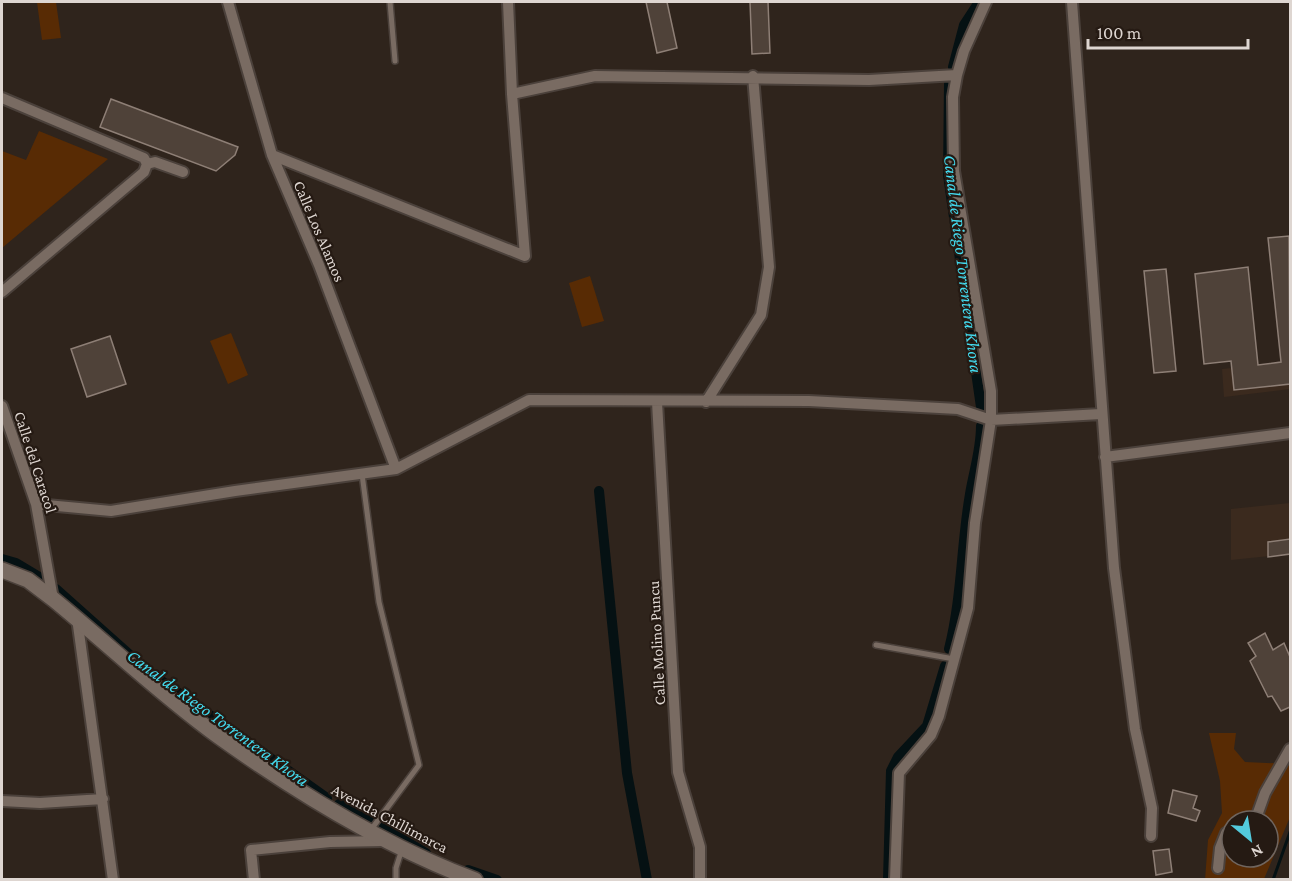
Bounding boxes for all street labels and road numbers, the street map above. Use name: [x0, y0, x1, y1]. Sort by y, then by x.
street label: Calle Los Alamos: [291, 178, 349, 284]
street label: Calle del Caracol: [11, 409, 60, 515]
street label: Calle Molino Puncu: [645, 580, 668, 706]
street label: Avenida Chillimarca: [329, 781, 451, 857]

